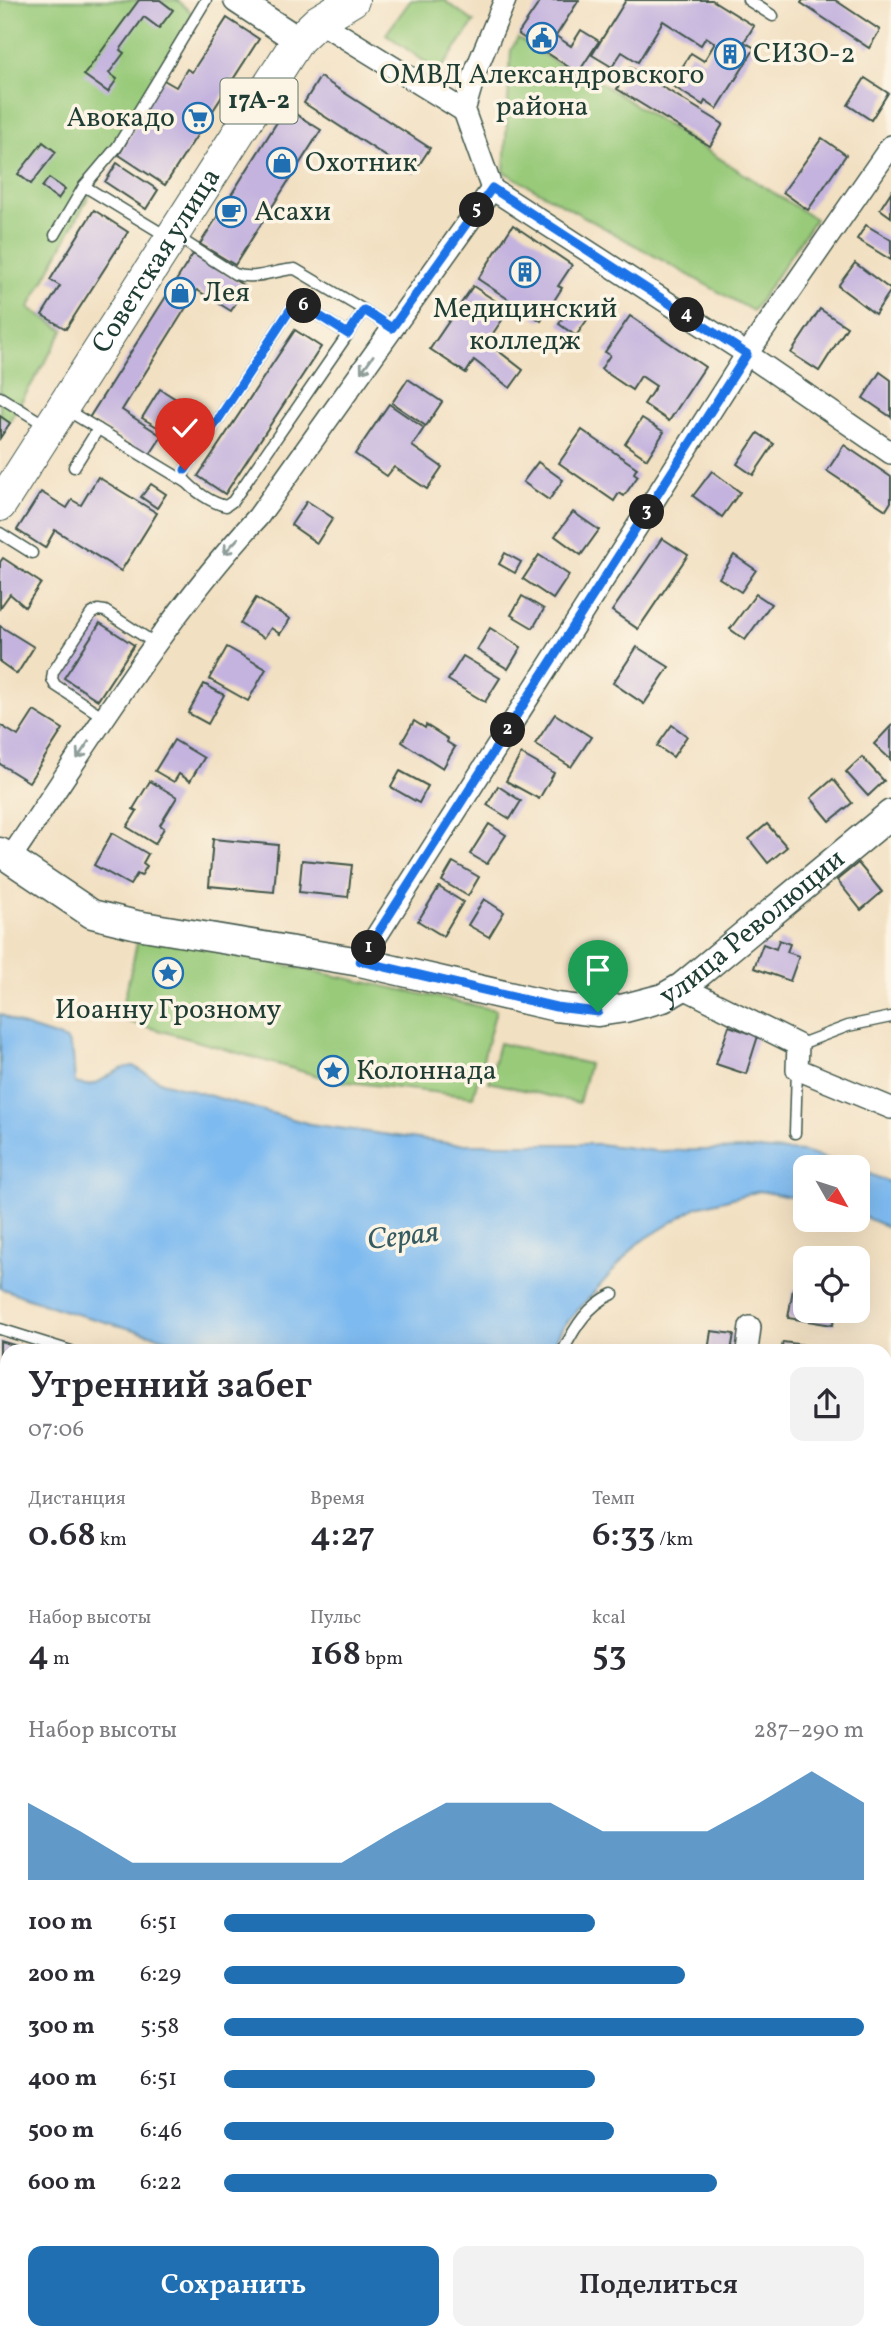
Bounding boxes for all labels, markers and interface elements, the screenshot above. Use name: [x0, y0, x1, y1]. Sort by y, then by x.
public building icon: ОМВД Александровского района: [525, 21, 559, 55]
place label: СИЗО-2: [753, 35, 856, 74]
building icon: СИЗО-2: [713, 37, 747, 71]
place label: ОМВД Александровского района: [380, 56, 704, 127]
road number: 17А-2: [220, 78, 298, 124]
place label: Авокадо: [67, 99, 175, 138]
supermarket icon: Авокадо: [181, 101, 215, 135]
place label: Охотник: [305, 144, 417, 183]
shop icon: Охотник: [265, 146, 299, 180]
street label: Советская улица: [82, 160, 230, 361]
pin: 5: [460, 192, 494, 228]
place label: Асахи: [254, 193, 331, 232]
cafe icon: Асахи: [214, 195, 248, 229]
text: 5: [472, 196, 481, 222]
building icon: Медицинский колледж: [508, 255, 542, 289]
place label: Лея: [203, 274, 250, 313]
shop icon: Лея: [163, 276, 197, 310]
pin: 6: [286, 288, 322, 324]
place label: Медицинский колледж: [433, 290, 617, 361]
text: 6: [298, 292, 309, 318]
pin: 4: [670, 298, 704, 332]
text: 4: [681, 301, 692, 327]
one-way arrow: [360, 354, 374, 373]
pin: [155, 398, 215, 470]
icon: check: [166, 409, 204, 447]
pin: 3: [630, 494, 664, 530]
text: 3: [642, 498, 651, 524]
one-way arrow: [223, 537, 239, 555]
pin: 2: [490, 712, 526, 748]
text: 2: [503, 716, 512, 742]
one-way arrow: [76, 740, 91, 759]
street label: улица Революции: [652, 840, 854, 1015]
pin: 1: [352, 930, 386, 965]
text: 1: [365, 934, 372, 960]
pin: [568, 940, 628, 1012]
icon: arrive: [579, 951, 617, 989]
place icon: Иоанну Грозному: [151, 956, 185, 990]
place label: Иоанну Грозному: [55, 991, 281, 1030]
place label: Колоннада: [356, 1052, 497, 1091]
place icon: Колоннада: [316, 1054, 350, 1088]
north arrow: [793, 1155, 870, 1232]
map controls: [793, 1155, 870, 1323]
water label: Серая: [365, 1212, 441, 1262]
button: locate: [793, 1246, 870, 1323]
text: Утренний забег: [28, 1361, 312, 1414]
button: share: [790, 1367, 864, 1441]
text: 07:06: [28, 1414, 84, 1446]
text: Дистанция: [28, 1486, 126, 1512]
text: Время: [310, 1486, 365, 1512]
text: Темп: [592, 1486, 635, 1512]
text: 0.68: [28, 1512, 96, 1560]
text: 4:27: [310, 1512, 375, 1560]
text: 6:33: [592, 1512, 656, 1560]
text: km: [96, 1527, 127, 1553]
text: /km: [656, 1527, 693, 1553]
text: Набор высоты: [28, 1605, 151, 1631]
text: Пульс: [310, 1605, 361, 1631]
text: kcal: [592, 1605, 626, 1631]
text: 4: [28, 1631, 49, 1679]
text: 168: [310, 1631, 361, 1679]
text: 53: [592, 1631, 627, 1679]
text: m: [49, 1646, 70, 1672]
text: bpm: [361, 1646, 403, 1672]
text: Набор высоты: [28, 1715, 177, 1747]
text: 287–290 m: [753, 1715, 864, 1747]
text: 100 m: [28, 1907, 93, 1939]
text: 6:51: [140, 1907, 177, 1939]
text: 200 m: [28, 1959, 95, 1991]
text: 6:29: [140, 1959, 181, 1991]
text: 300 m: [28, 2011, 95, 2043]
text: 5:58: [140, 2011, 179, 2043]
text: 400 m: [28, 2063, 97, 2095]
text: 6:51: [140, 2063, 177, 2095]
text: 500 m: [28, 2115, 94, 2147]
text: 6:46: [140, 2115, 182, 2147]
text: 600 m: [28, 2167, 96, 2199]
text: 6:22: [140, 2167, 182, 2199]
button: Сохранить: [28, 2246, 439, 2326]
button: Поделиться: [453, 2246, 864, 2326]

